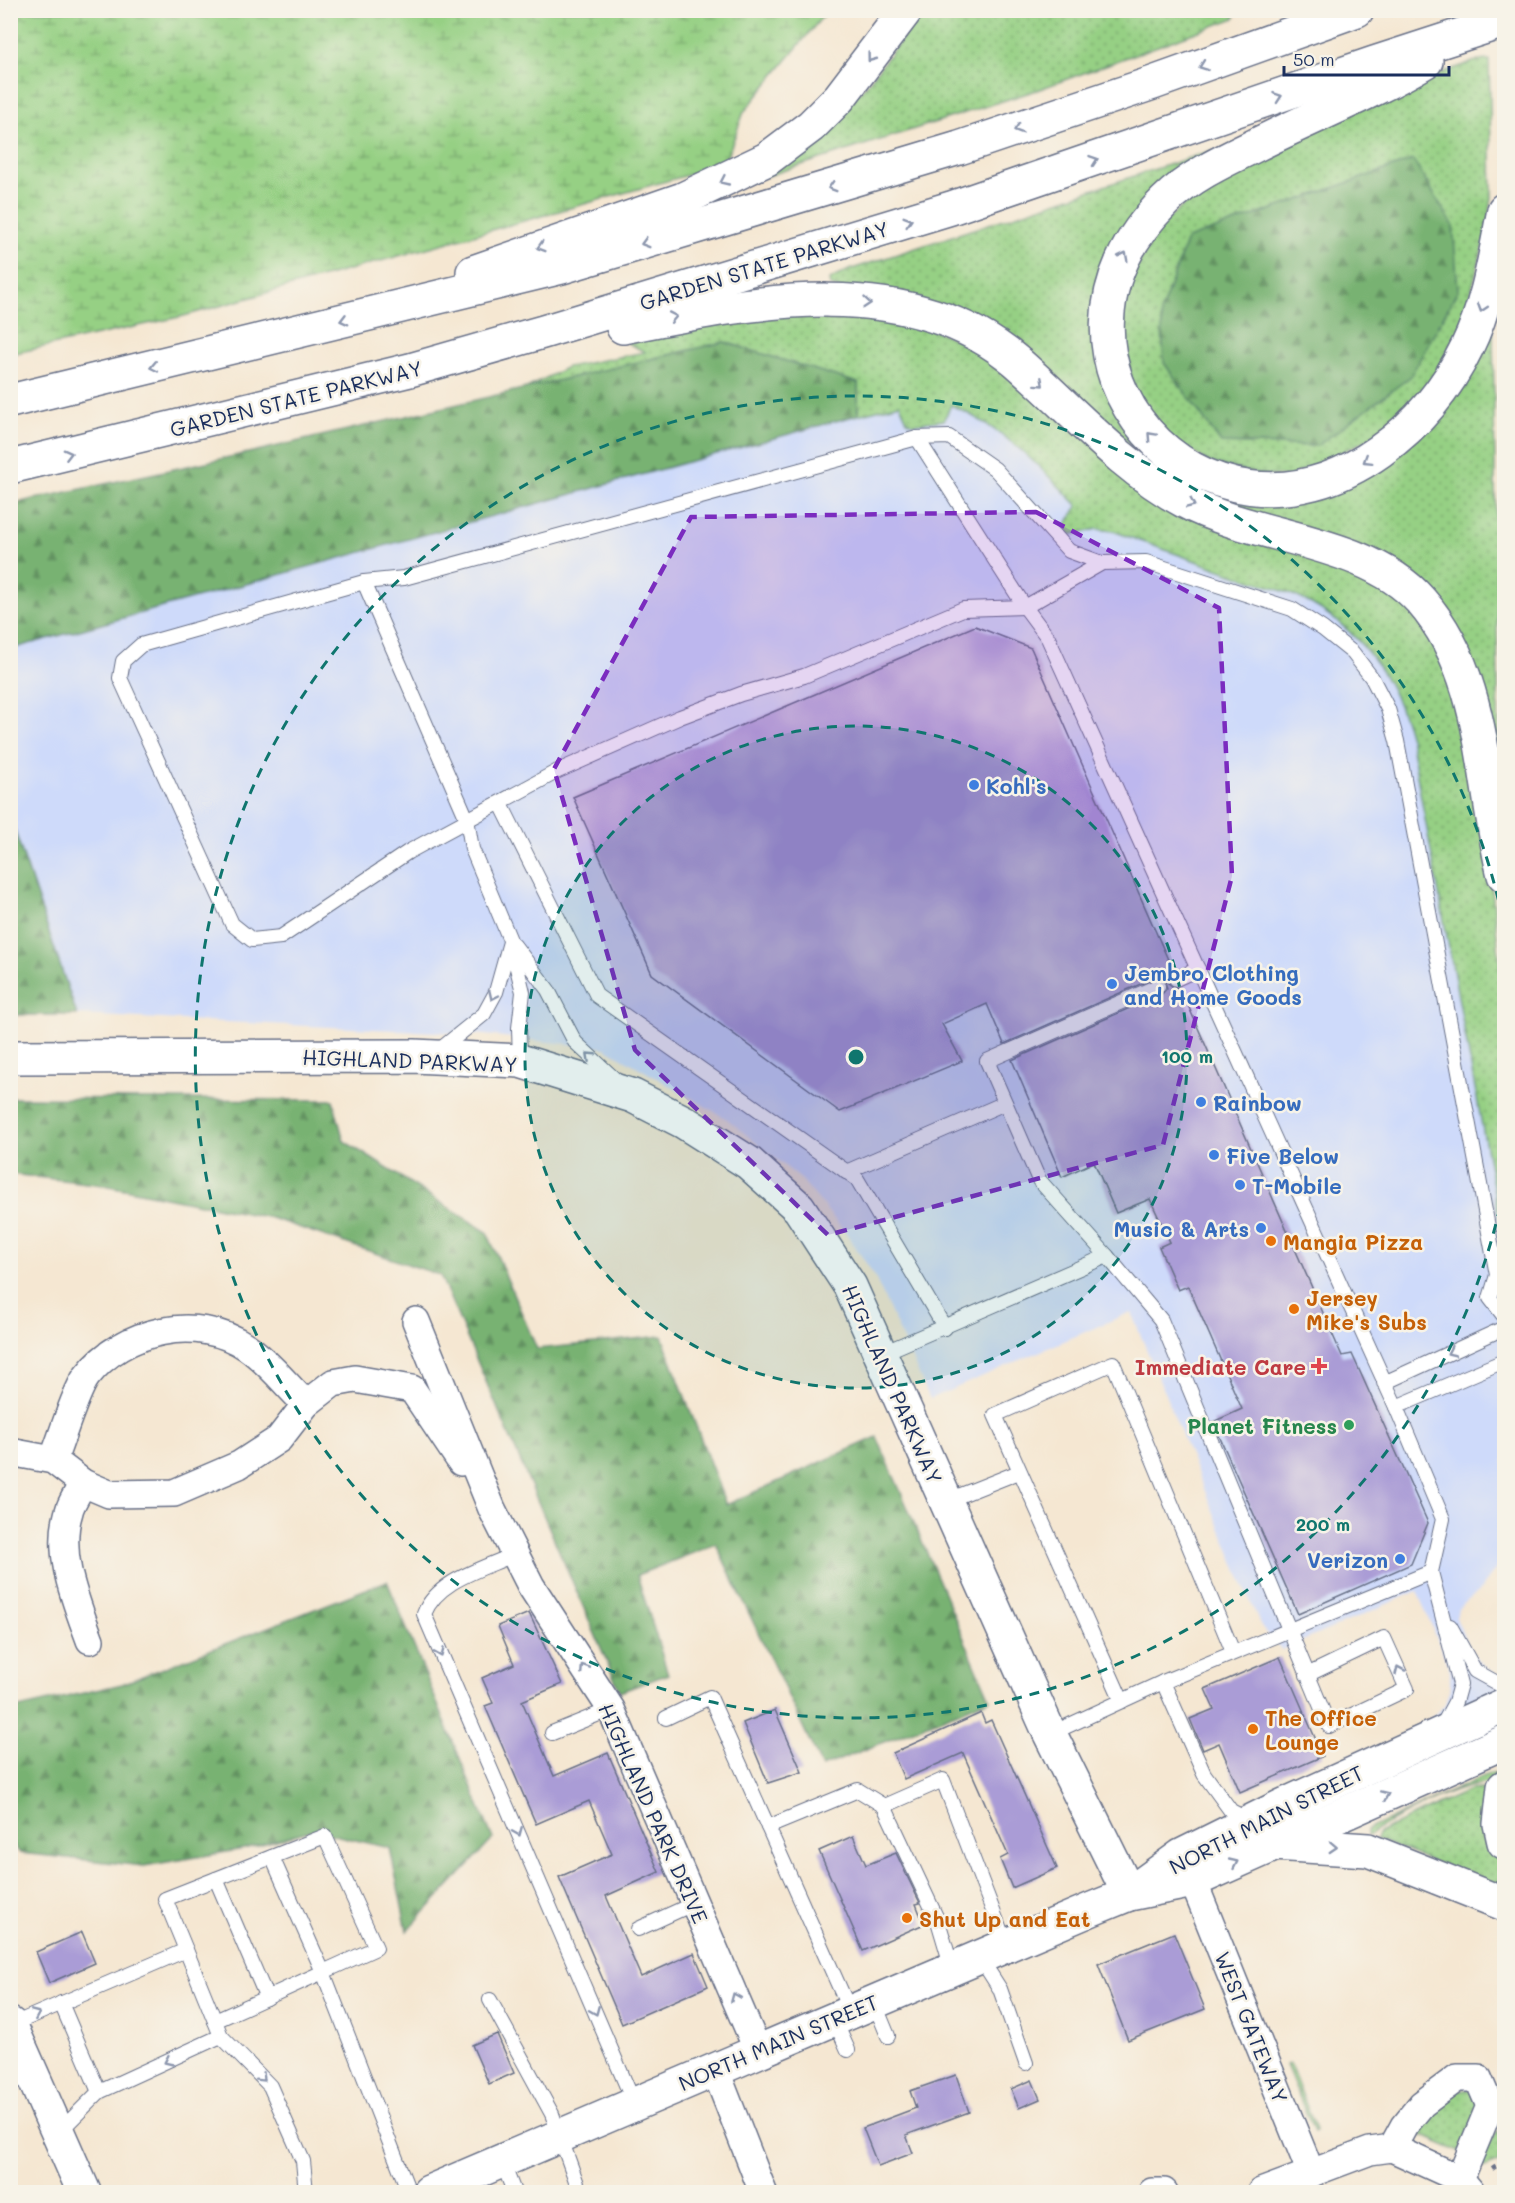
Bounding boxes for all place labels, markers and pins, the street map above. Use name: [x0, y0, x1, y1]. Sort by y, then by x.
place label: Kohl's: [986, 772, 1047, 799]
marker: Kohl's: [967, 778, 981, 792]
place label: Jembro Clothing and Home Goods: [1124, 959, 1302, 1010]
marker: Jembro Clothing and Home Goods: [1105, 977, 1119, 991]
centre of rings: [846, 1047, 866, 1067]
place label: Rainbow: [1213, 1089, 1302, 1116]
marker: Rainbow: [1194, 1095, 1208, 1109]
place label: Five Below: [1226, 1142, 1339, 1169]
marker: Five Below: [1207, 1148, 1221, 1162]
place label: T-Mobile: [1252, 1172, 1342, 1199]
marker: T-Mobile: [1233, 1178, 1247, 1192]
place label: Music & Arts: [1113, 1215, 1249, 1242]
marker: Music & Arts: [1254, 1221, 1268, 1235]
place label: Mangia Pizza: [1283, 1228, 1423, 1255]
marker: Mangia Pizza: [1264, 1234, 1278, 1248]
place label: Jersey Mike's Subs: [1306, 1284, 1427, 1335]
marker: Jersey Mike's Subs: [1287, 1302, 1301, 1316]
place label: Immediate Care: [1135, 1353, 1306, 1380]
marker: Immediate Care: [1310, 1357, 1328, 1375]
place label: Planet Fitness: [1187, 1412, 1337, 1439]
marker: Planet Fitness: [1342, 1418, 1356, 1432]
place label: Verizon: [1307, 1546, 1388, 1573]
marker: Verizon: [1393, 1552, 1407, 1566]
place label: The Office Lounge: [1265, 1704, 1377, 1755]
marker: The Office Lounge: [1246, 1722, 1260, 1736]
place label: Shut Up and Eat: [919, 1905, 1090, 1932]
marker: Shut Up and Eat: [900, 1911, 914, 1925]

